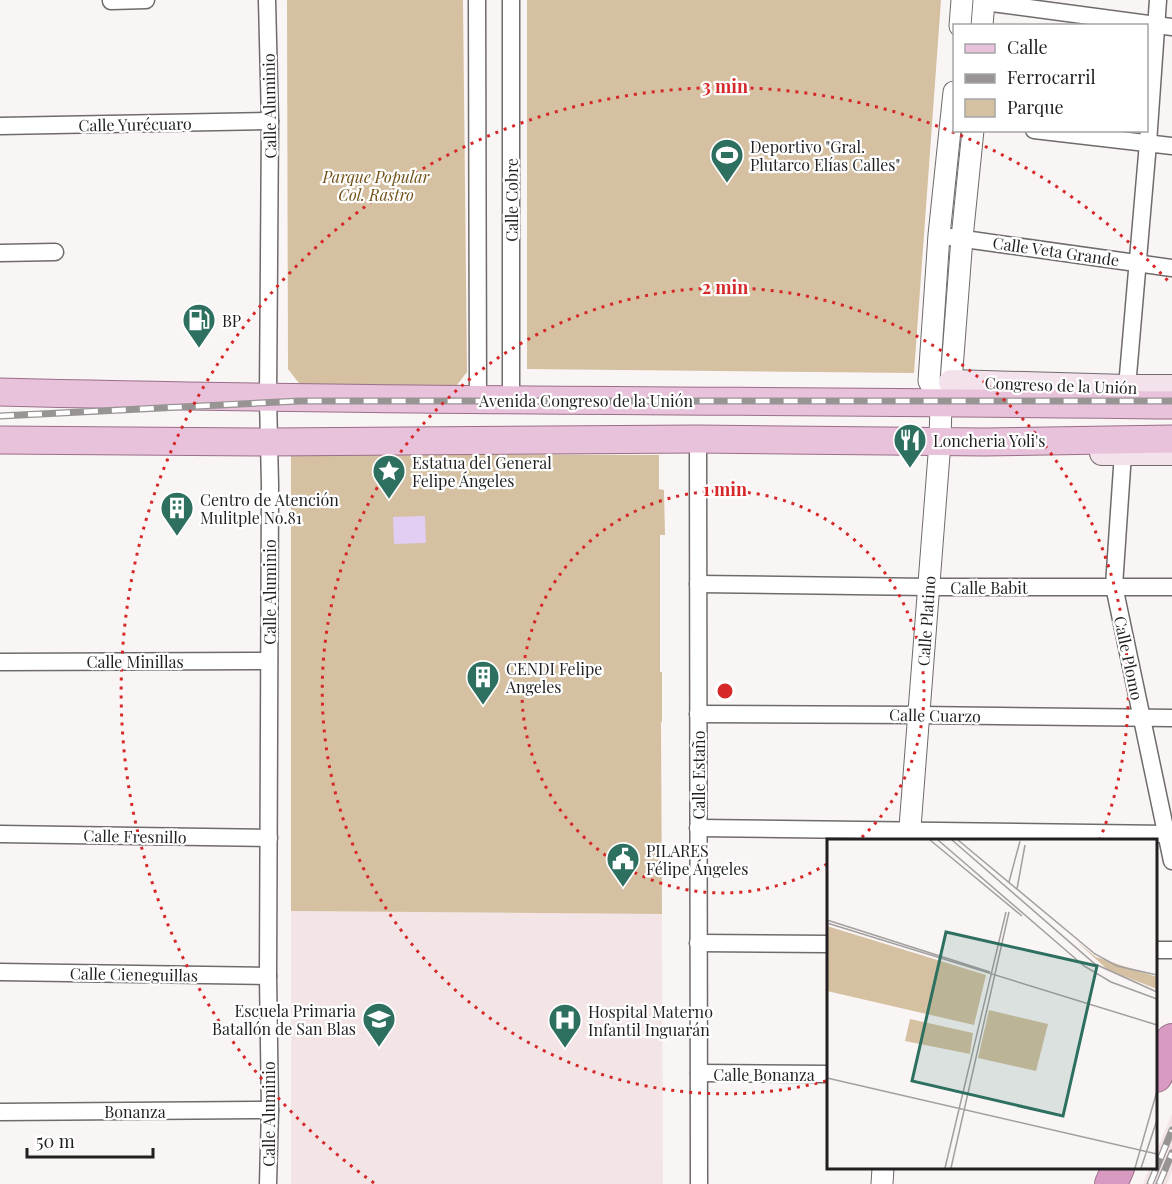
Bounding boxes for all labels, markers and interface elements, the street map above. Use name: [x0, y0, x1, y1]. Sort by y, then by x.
legend: [953, 24, 1148, 132]
text: Calle: [1007, 35, 1048, 59]
street label: Calle Aluminio: [258, 53, 280, 159]
text: Ferrocarril: [1007, 65, 1096, 89]
text: 3 min: [702, 74, 748, 98]
text: Parque: [1007, 95, 1064, 119]
street label: Calle Yurécuaro: [78, 113, 192, 135]
place label: Deportivo "Gral. Plutarco Elías Calles": [750, 136, 900, 175]
sports icon: Deportivo "Gral. Plutarco Elías Calles": [709, 137, 745, 184]
street label: Calle Cobre: [501, 158, 522, 242]
park label: Parque Popular Col. Rastro: [322, 166, 431, 205]
street label: Calle Veta Grande: [991, 232, 1121, 270]
text: 2 min: [702, 275, 748, 299]
fuel station icon: BP: [181, 302, 217, 349]
place label: BP: [222, 310, 241, 331]
street label: Congreso de la Unión: [984, 372, 1138, 398]
street label: Avenida Congreso de la Unión: [478, 390, 693, 411]
restaurant icon: Loncheria Yoli's: [892, 422, 928, 469]
place label: Loncheria Yoli's: [933, 430, 1045, 451]
place label: Estatua del General Felipe Ángeles: [412, 452, 552, 491]
place icon: Estatua del General Felipe Ángeles: [371, 453, 407, 500]
text: 1 min: [703, 477, 747, 501]
place label: Centro de Atención Mulitple No.81: [200, 489, 339, 528]
building icon: Centro de Atención Mulitple No.81: [159, 490, 195, 537]
street label: Calle Aluminio: [259, 539, 280, 645]
street label: Calle Platino: [912, 575, 940, 667]
street label: Calle Babit: [950, 577, 1028, 598]
street label: Calle Plomo: [1110, 614, 1148, 702]
street label: Calle Minillas: [86, 651, 184, 672]
place label: CENDI Felipe Angeles: [505, 658, 602, 697]
building icon: CENDI Felipe Angeles: [465, 659, 501, 706]
centre of rings: [715, 681, 735, 701]
street label: Calle Cuarzo: [889, 704, 981, 726]
street label: Calle Estaño: [688, 730, 709, 819]
street label: Calle Fresnillo: [83, 825, 187, 847]
inset map: [827, 839, 1157, 1169]
place label: PILARES Félipe Ángeles: [646, 840, 748, 879]
public building icon: PILARES Félipe Ángeles: [605, 841, 641, 888]
street label: Calle Cieneguillas: [70, 962, 198, 986]
place label: Escuela Primaria Batallón de San Blas: [212, 1000, 356, 1039]
school or university icon: Escuela Primaria Batallón de San Blas: [361, 1001, 397, 1048]
place label: Hospital Materno Infantil Inguarán: [588, 1001, 713, 1040]
hospital icon: Hospital Materno Infantil Inguarán: [547, 1002, 583, 1049]
street label: Calle Aluminio: [258, 1061, 279, 1167]
street label: Calle Bonanza: [713, 1064, 815, 1085]
street label: Bonanza: [104, 1101, 166, 1122]
scale bar: [27, 1121, 153, 1159]
text: 50 m: [36, 1129, 75, 1153]

